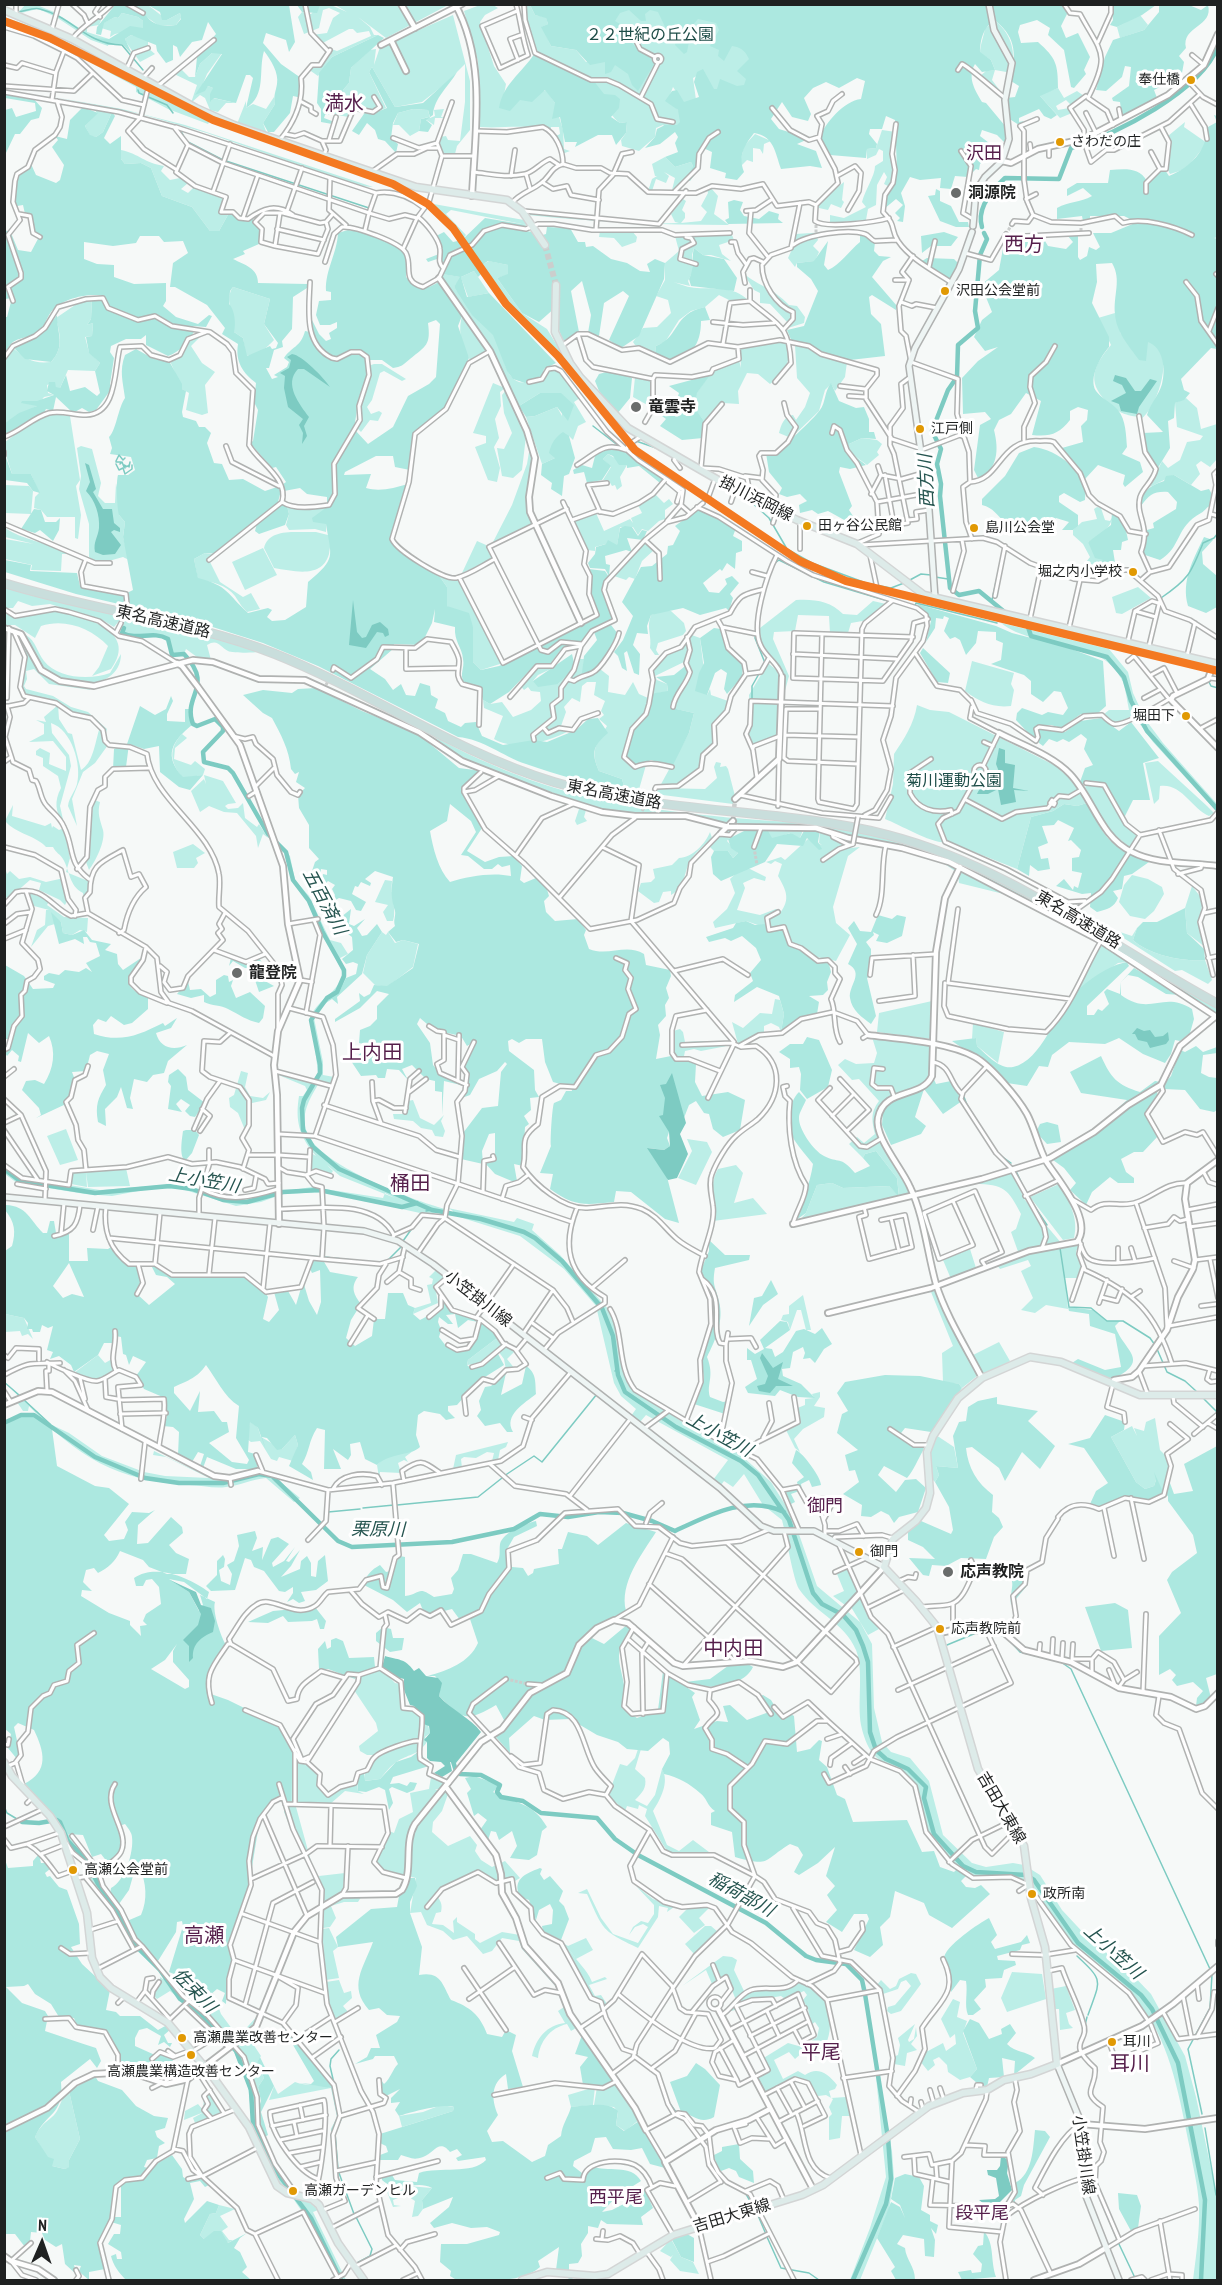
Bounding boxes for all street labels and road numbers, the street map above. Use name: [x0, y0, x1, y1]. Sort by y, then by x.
street label: 掛川浜岡線: [716, 472, 796, 526]
street label: 東名高速道路: [114, 602, 212, 642]
street label: 東名高速道路: [565, 776, 663, 814]
street label: 東名高速道路: [1032, 887, 1124, 953]
street label: 小笠掛川線: [441, 1267, 515, 1331]
street label: 吉田大東線: [973, 1769, 1029, 1847]
street label: 小笠掛川線: [1068, 2114, 1098, 2196]
street label: 吉田大東線: [691, 2195, 773, 2237]

